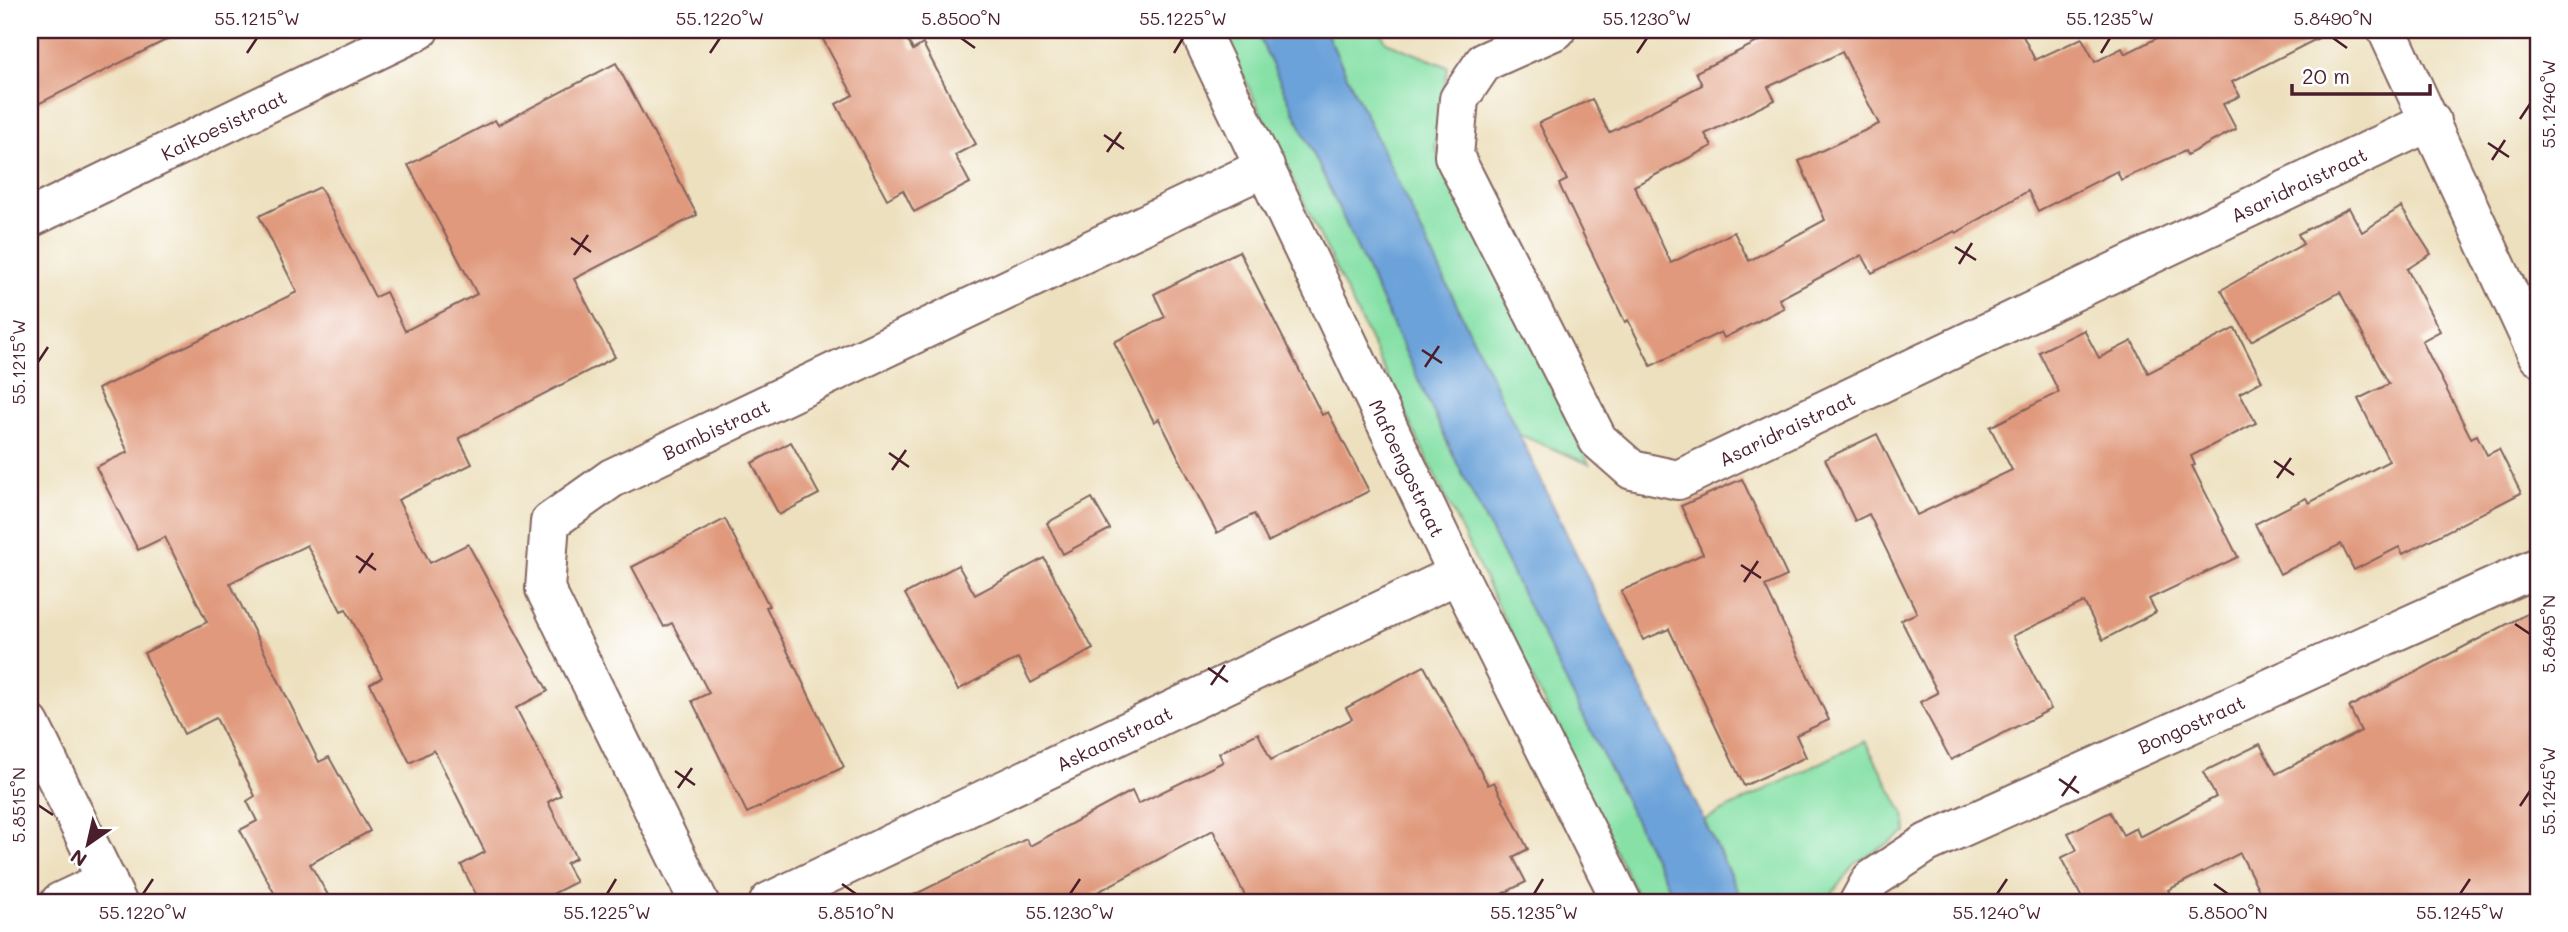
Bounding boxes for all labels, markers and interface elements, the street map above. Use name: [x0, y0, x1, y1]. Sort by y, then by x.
text: 55.1215°W: [214, 6, 300, 30]
text: 55.1220°W: [676, 6, 764, 30]
text: 5.8500°N: [921, 6, 1001, 30]
text: 55.1225°W: [1139, 6, 1227, 30]
text: 55.1230°W: [1603, 6, 1691, 30]
text: 55.1235°W: [2066, 6, 2154, 30]
text: 5.8490°N: [2293, 6, 2373, 30]
scale bar: [2292, 52, 2430, 96]
text: 55.1240°W: [2536, 60, 2560, 148]
text: 20 m: [2302, 62, 2350, 89]
street label: Kaikoesistraat: [157, 83, 291, 165]
street label: Asaridraistraat: [2226, 141, 2371, 227]
text: 55.1215°W: [6, 319, 30, 405]
street label: Asaridraistraat: [1715, 385, 1859, 471]
street label: Bambistraat: [658, 392, 774, 465]
street label: Mafoengostraat: [1364, 395, 1451, 541]
text: 5.8495°N: [2536, 595, 2560, 673]
street label: Bongostraat: [2134, 689, 2249, 759]
street label: Askaanstraat: [1052, 699, 1176, 776]
text: 55.1245°W: [2536, 747, 2560, 835]
text: 5.8515°N: [6, 767, 30, 843]
north arrow: [52, 810, 122, 880]
text: N: [65, 844, 91, 873]
text: 55.1220°W: [99, 900, 187, 924]
text: 55.1225°W: [563, 900, 651, 924]
text: 5.8510°N: [818, 900, 894, 924]
text: 55.1230°W: [1026, 900, 1114, 924]
text: 55.1235°W: [1490, 900, 1578, 924]
text: 55.1240°W: [1953, 900, 2041, 924]
text: 5.8500°N: [2188, 900, 2268, 924]
text: 55.1245°W: [2416, 900, 2504, 924]

